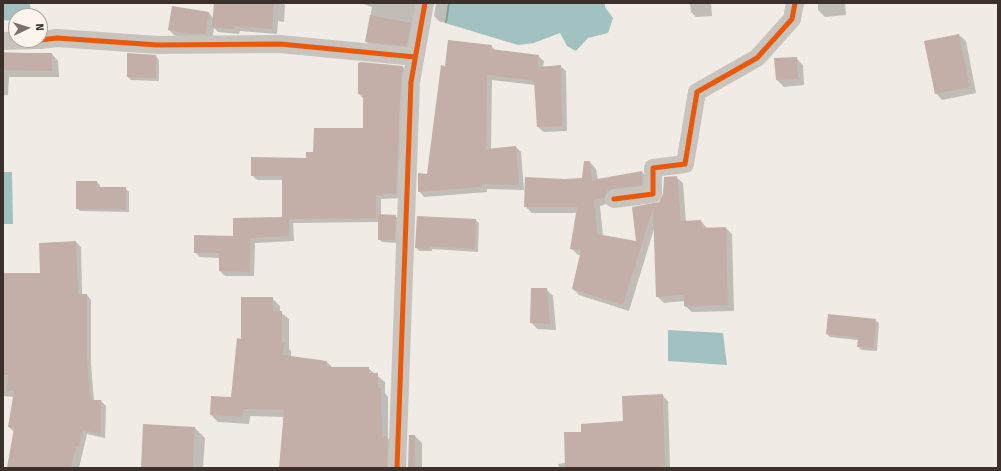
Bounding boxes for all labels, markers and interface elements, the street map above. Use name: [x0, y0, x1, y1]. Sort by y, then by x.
north arrow: [8, 8, 48, 48]
text: N: [33, 23, 46, 31]

